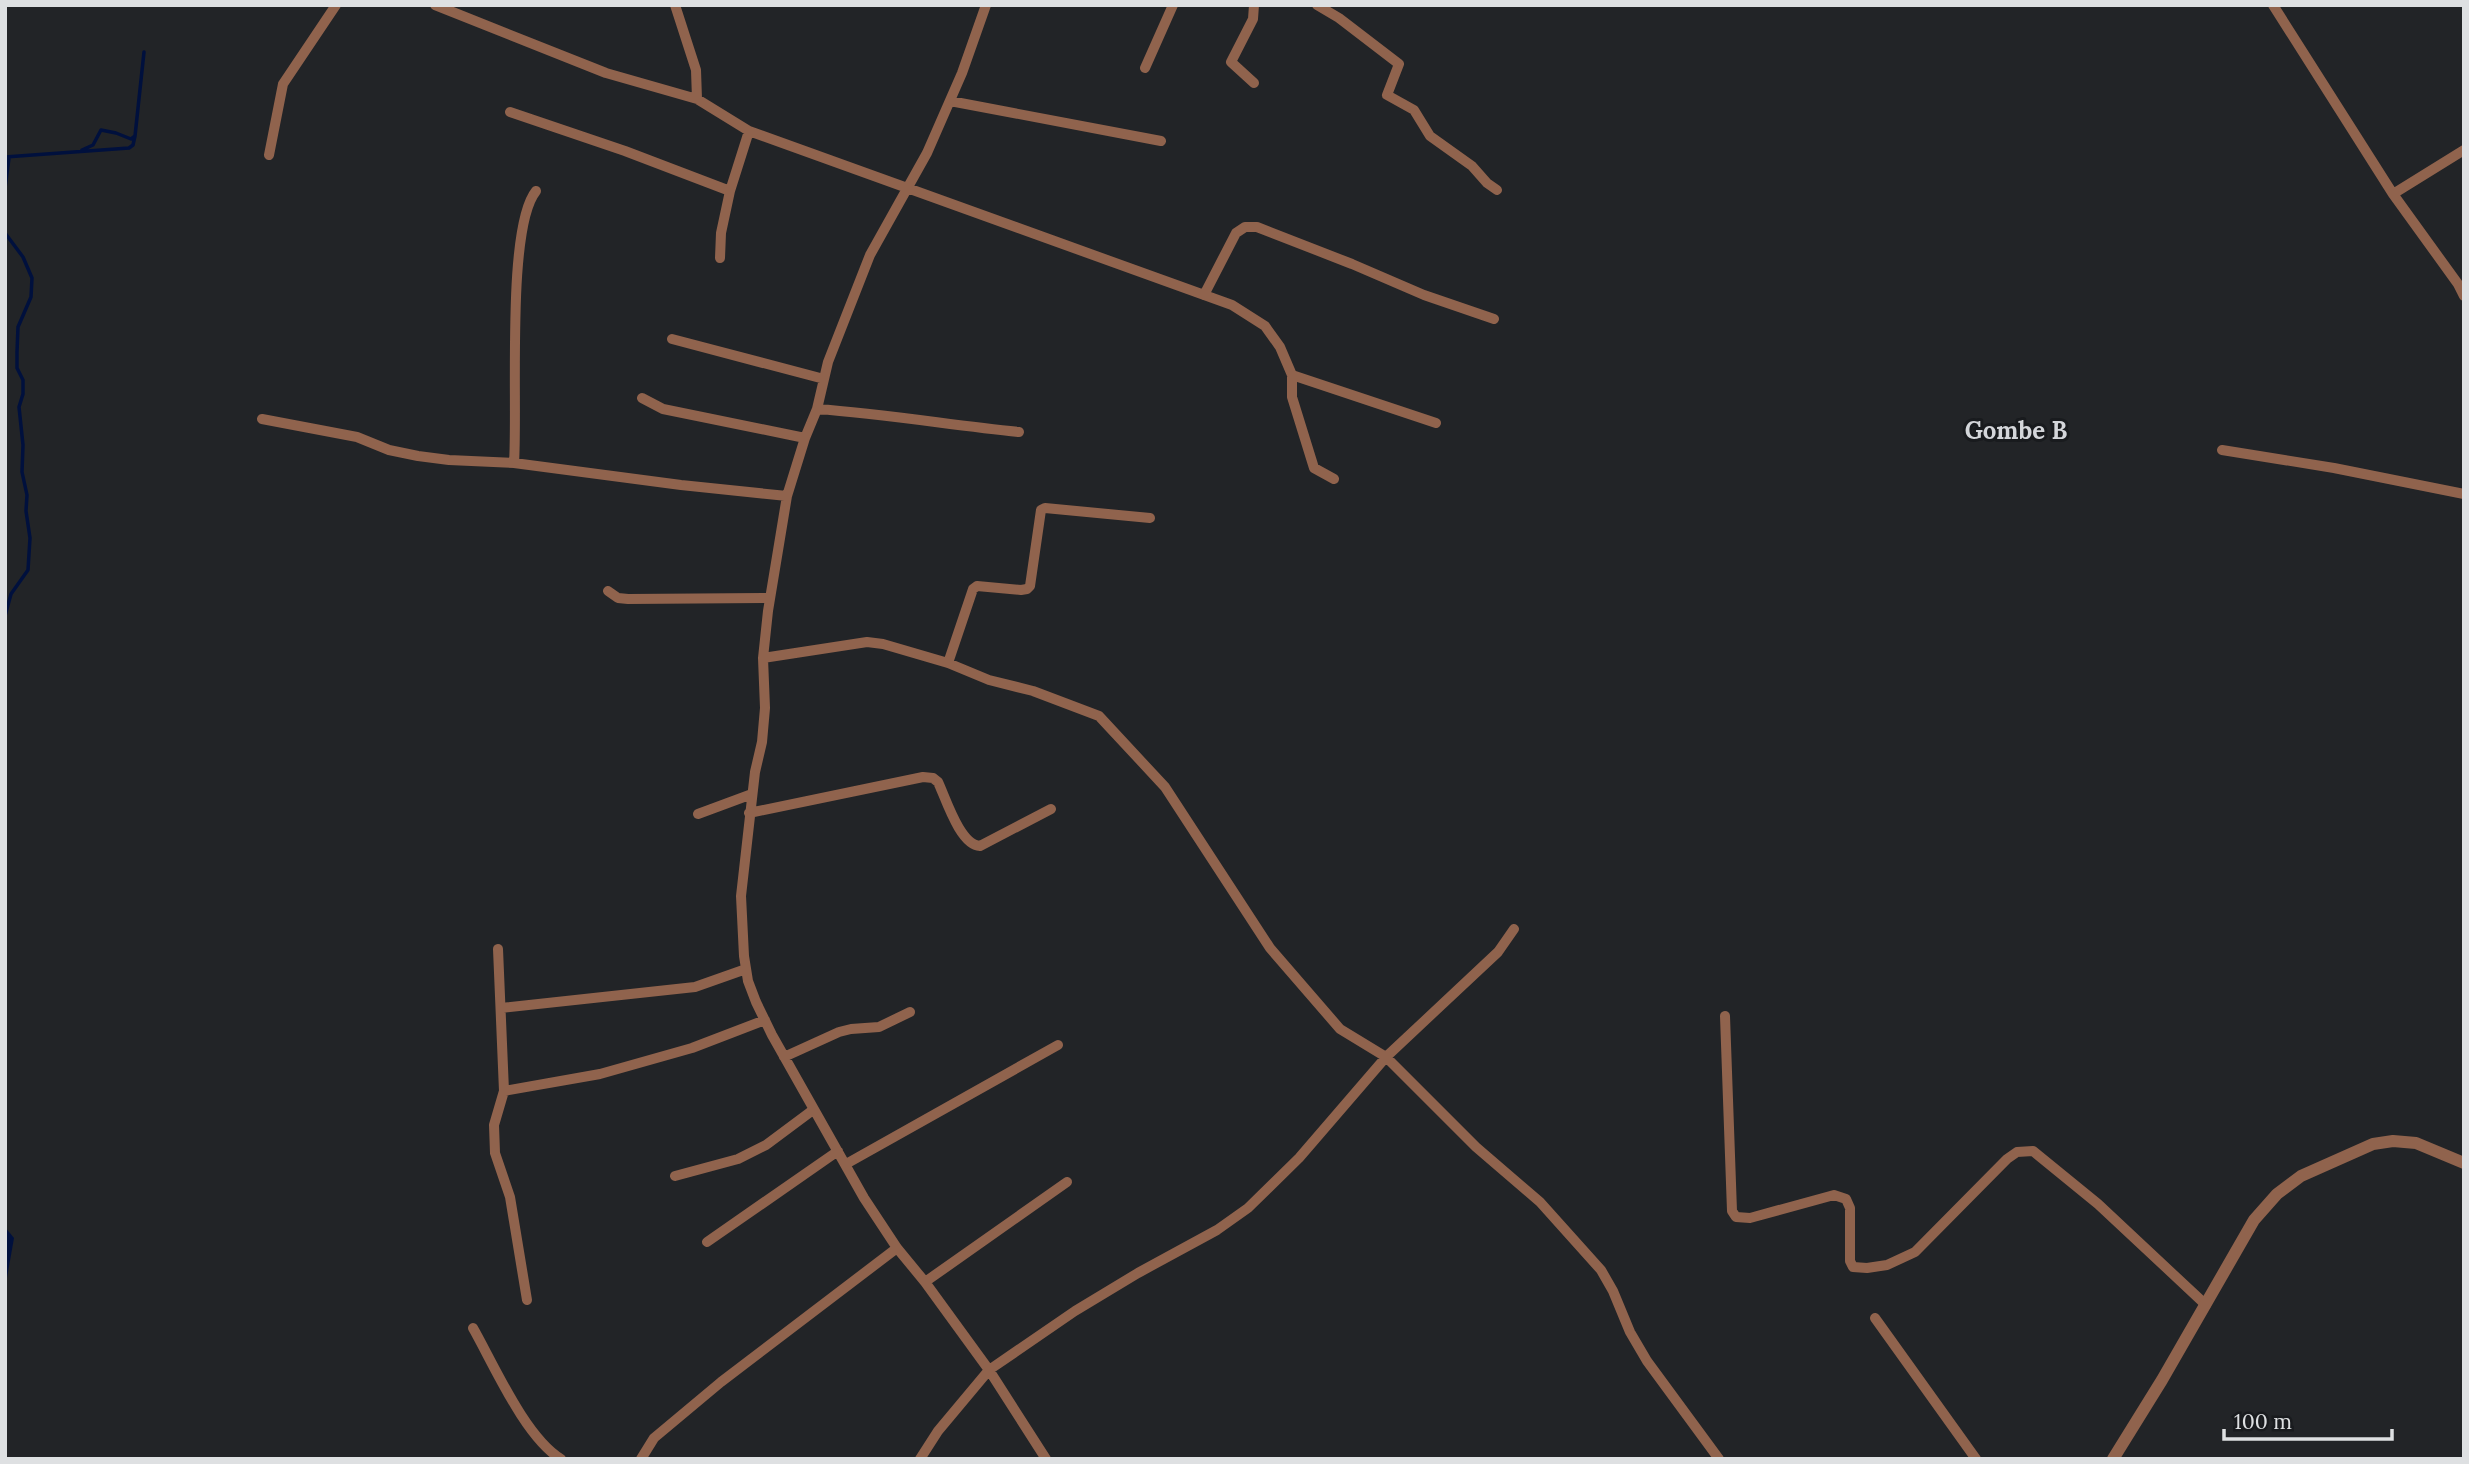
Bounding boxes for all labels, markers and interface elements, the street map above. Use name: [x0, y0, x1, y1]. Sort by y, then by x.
district label: Gombe B: [1965, 415, 2067, 446]
scale bar: [2224, 1398, 2392, 1442]
text: 100 m: [2234, 1408, 2292, 1435]

